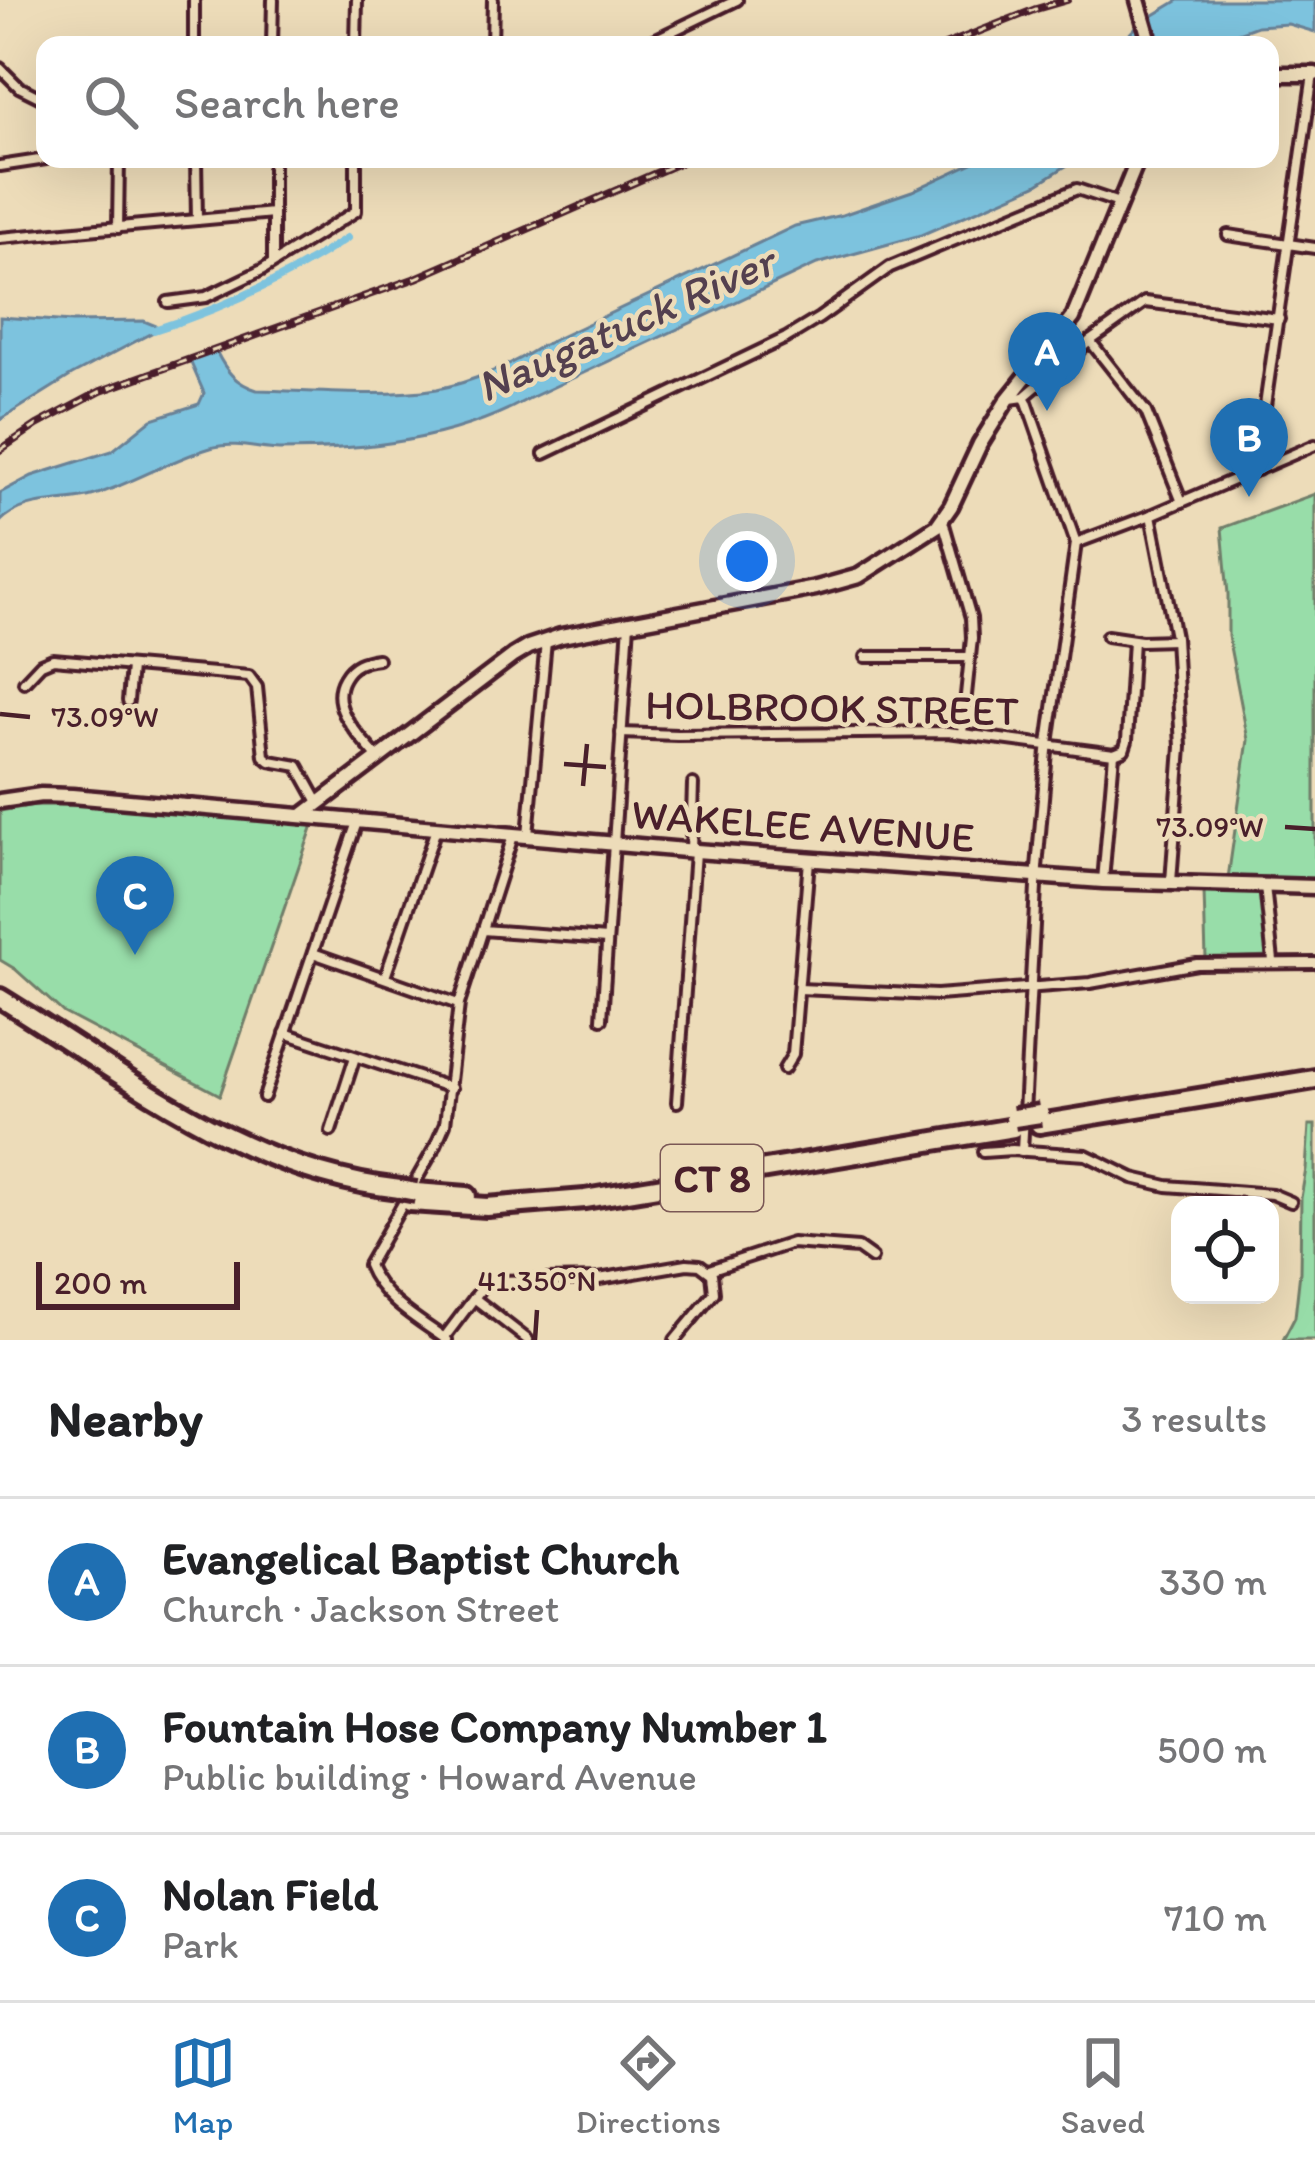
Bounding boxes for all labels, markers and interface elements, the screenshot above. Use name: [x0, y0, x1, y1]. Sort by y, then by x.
search box: [36, 36, 1279, 168]
icon: search: [78, 69, 144, 135]
text: Search here: [174, 75, 400, 129]
water label: Naugatuck River: [468, 231, 787, 413]
pin: A: [1008, 312, 1086, 411]
pin: B: [1210, 398, 1288, 497]
your location: [717, 531, 777, 591]
street label: HOLBROOK STREET: [645, 679, 1020, 736]
text: 73.09°W: [51, 698, 159, 735]
street label: WAKELEE AVENUE: [630, 788, 976, 863]
text: 73.09°W: [1156, 808, 1264, 845]
pin: C: [96, 856, 174, 955]
road number: CT 8: [661, 1145, 763, 1211]
map controls: [1171, 1196, 1279, 1304]
button: locate: [1171, 1196, 1279, 1304]
scale bar: [36, 1256, 240, 1309]
text: 41.350°N: [477, 1262, 597, 1299]
text: 200 m: [54, 1263, 147, 1302]
text: Nearby: [48, 1388, 203, 1449]
text: 3 results: [1121, 1395, 1267, 1442]
text: Evangelical Baptist Church: [162, 1531, 679, 1585]
text: A: [75, 1558, 99, 1605]
text: 330 m: [1159, 1558, 1267, 1605]
text: Church · Jackson Street: [162, 1585, 559, 1632]
text: Fountain Hose Company Number 1: [162, 1699, 827, 1753]
text: B: [74, 1726, 100, 1773]
text: 500 m: [1157, 1726, 1267, 1773]
text: Public building · Howard Avenue: [162, 1753, 697, 1800]
text: Nolan Field: [162, 1867, 378, 1921]
text: C: [74, 1894, 100, 1941]
text: 710 m: [1164, 1894, 1267, 1941]
text: Park: [162, 1921, 239, 1968]
tab: Map: [170, 2030, 236, 2141]
tab: Directions: [576, 2030, 721, 2141]
tab: Saved: [1061, 2030, 1145, 2141]

